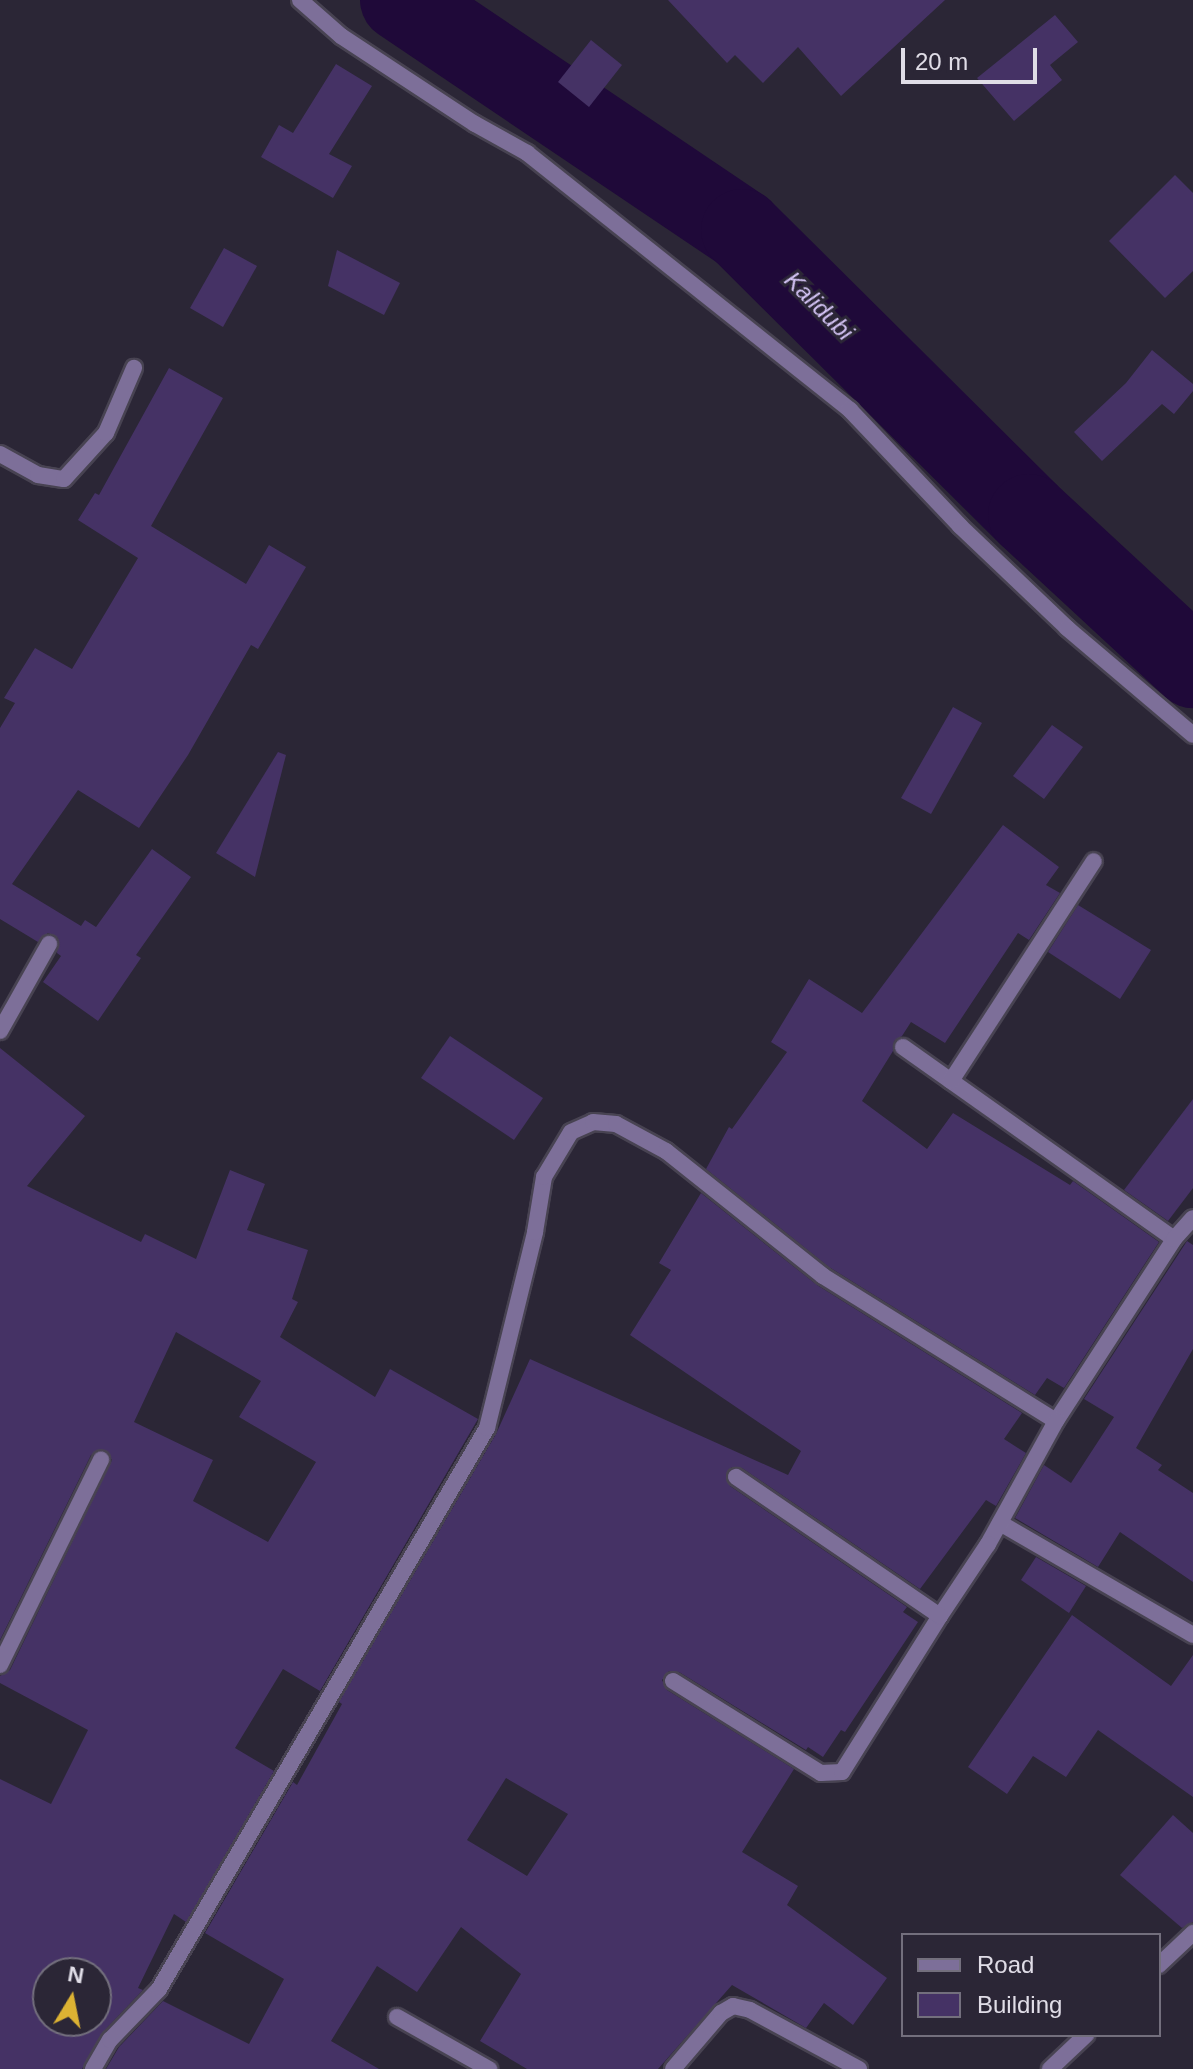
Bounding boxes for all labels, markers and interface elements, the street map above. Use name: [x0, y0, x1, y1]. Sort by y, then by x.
scale bar: [905, 32, 1041, 82]
text: 20 m: [915, 48, 968, 75]
water label: Kalidubi: [779, 266, 859, 346]
legend: [901, 1933, 1161, 2037]
text: Road: [977, 1951, 1034, 1978]
north arrow: [32, 1957, 112, 2037]
text: N: [66, 1961, 86, 1989]
text: Building: [977, 1991, 1062, 2018]

